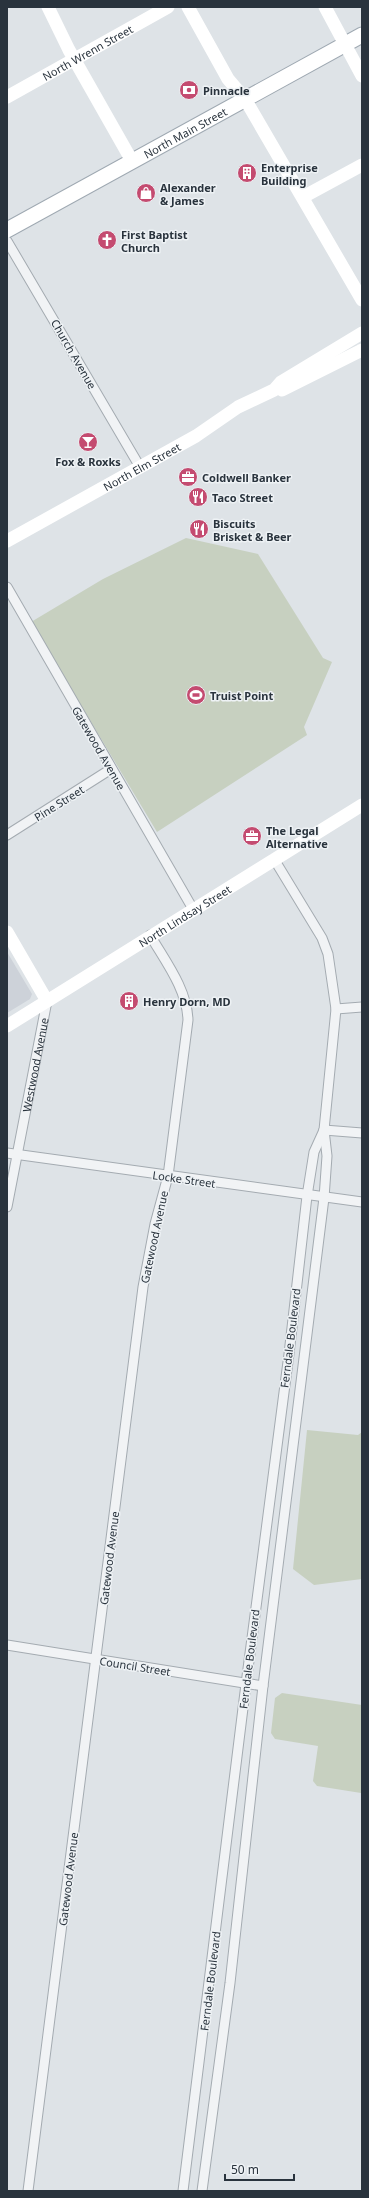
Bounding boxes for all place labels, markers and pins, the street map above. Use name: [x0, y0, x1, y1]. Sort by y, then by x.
bank icon: Pinnacle: [178, 79, 200, 101]
place label: Pinnacle: [203, 83, 250, 98]
place label: Enterprise Building: [261, 160, 318, 188]
building icon: Enterprise Building: [236, 162, 258, 184]
place label: Alexander & James: [160, 180, 216, 208]
shop icon: Alexander & James: [135, 182, 157, 204]
place label: First Baptist Church: [121, 227, 188, 255]
church icon: First Baptist Church: [96, 229, 118, 251]
bar icon: Fox & Roxks: [77, 431, 99, 453]
place label: Fox & Roxks: [55, 454, 121, 469]
office icon: Coldwell Banker: [177, 466, 199, 488]
place label: Coldwell Banker: [202, 470, 291, 485]
restaurant icon: Taco Street: [187, 486, 209, 508]
place label: Taco Street: [212, 490, 273, 505]
place label: Biscuits Brisket & Beer: [213, 516, 292, 544]
restaurant icon: Biscuits Brisket & Beer: [188, 518, 210, 540]
sports icon: Truist Point: [185, 684, 207, 706]
place label: Truist Point: [210, 688, 273, 703]
place label: The Legal Alternative: [266, 823, 328, 851]
office icon: The Legal Alternative: [241, 825, 263, 847]
building icon: Henry Dorn, MD: [118, 990, 140, 1012]
place label: Henry Dorn, MD: [143, 994, 231, 1009]

